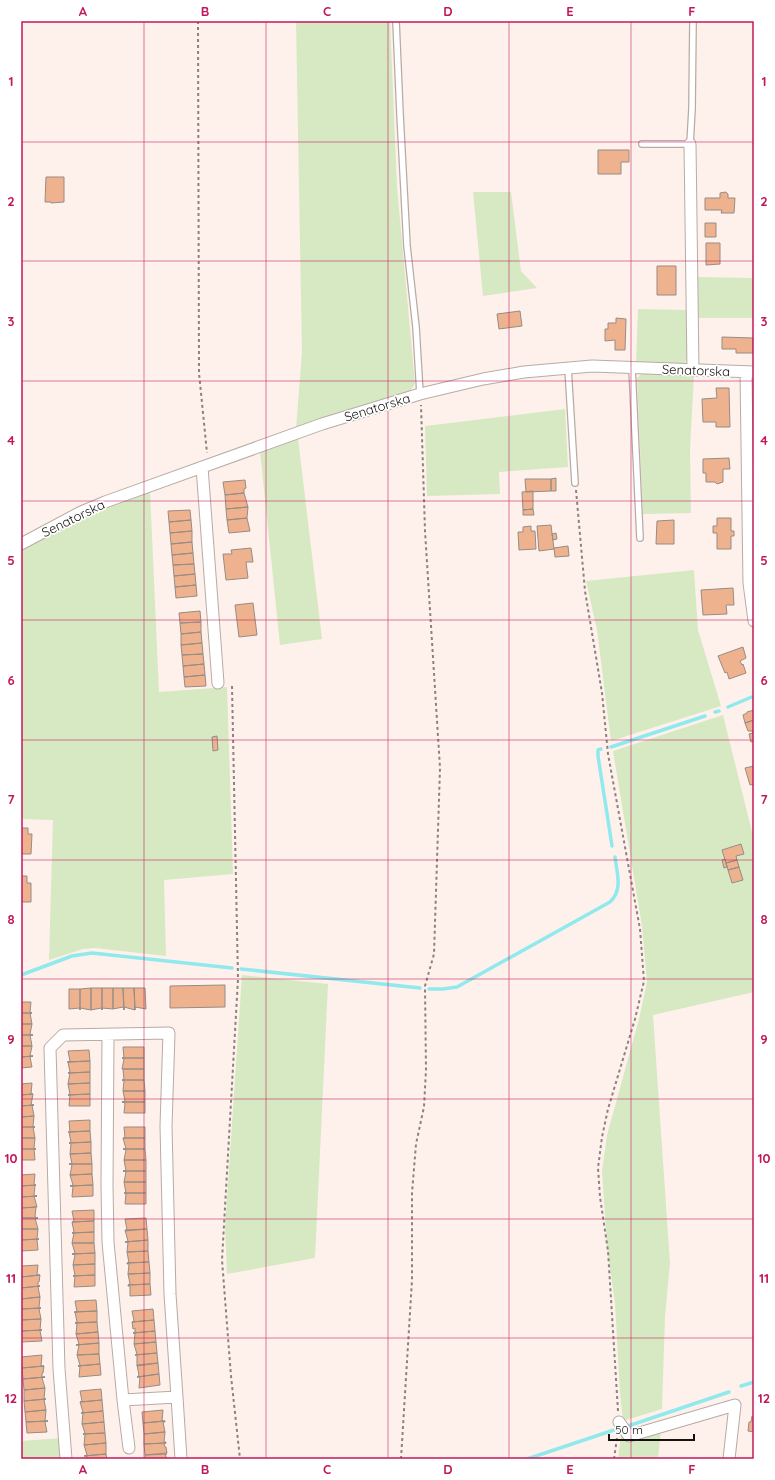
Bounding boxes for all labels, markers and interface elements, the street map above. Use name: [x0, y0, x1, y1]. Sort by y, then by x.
text: A: [79, 3, 88, 19]
text: B: [201, 3, 209, 19]
text: C: [323, 3, 331, 19]
text: D: [443, 3, 453, 19]
text: E: [566, 3, 574, 19]
text: F: [688, 3, 696, 19]
text: 1: [8, 73, 14, 89]
text: 1: [761, 73, 767, 89]
text: 2: [7, 193, 15, 209]
text: 2: [760, 193, 768, 209]
text: 3: [8, 313, 15, 329]
text: 3: [761, 313, 768, 329]
street label: Senatorska: [662, 361, 730, 379]
street label: Senatorska: [342, 389, 412, 425]
text: 4: [7, 432, 15, 448]
text: 4: [760, 432, 768, 448]
street label: Senatorska: [39, 496, 107, 540]
text: 5: [7, 552, 15, 568]
text: 5: [760, 552, 768, 568]
text: 6: [7, 672, 15, 688]
text: 6: [760, 672, 768, 688]
text: 7: [7, 791, 15, 807]
text: 7: [760, 791, 768, 807]
text: 8: [7, 911, 15, 927]
text: 8: [760, 911, 768, 927]
text: 9: [7, 1031, 15, 1047]
text: 9: [760, 1031, 768, 1047]
text: 10: [4, 1150, 18, 1166]
text: 10: [757, 1150, 771, 1166]
text: 11: [6, 1270, 16, 1286]
text: 11: [759, 1270, 769, 1286]
text: 12: [5, 1390, 17, 1406]
text: 12: [758, 1390, 770, 1406]
scale bar: [609, 1416, 694, 1442]
text: 50 m: [615, 1422, 643, 1437]
text: A: [79, 1461, 88, 1477]
text: B: [201, 1461, 209, 1477]
text: C: [323, 1461, 331, 1477]
text: D: [443, 1461, 453, 1477]
text: E: [566, 1461, 574, 1477]
text: F: [688, 1461, 696, 1477]

